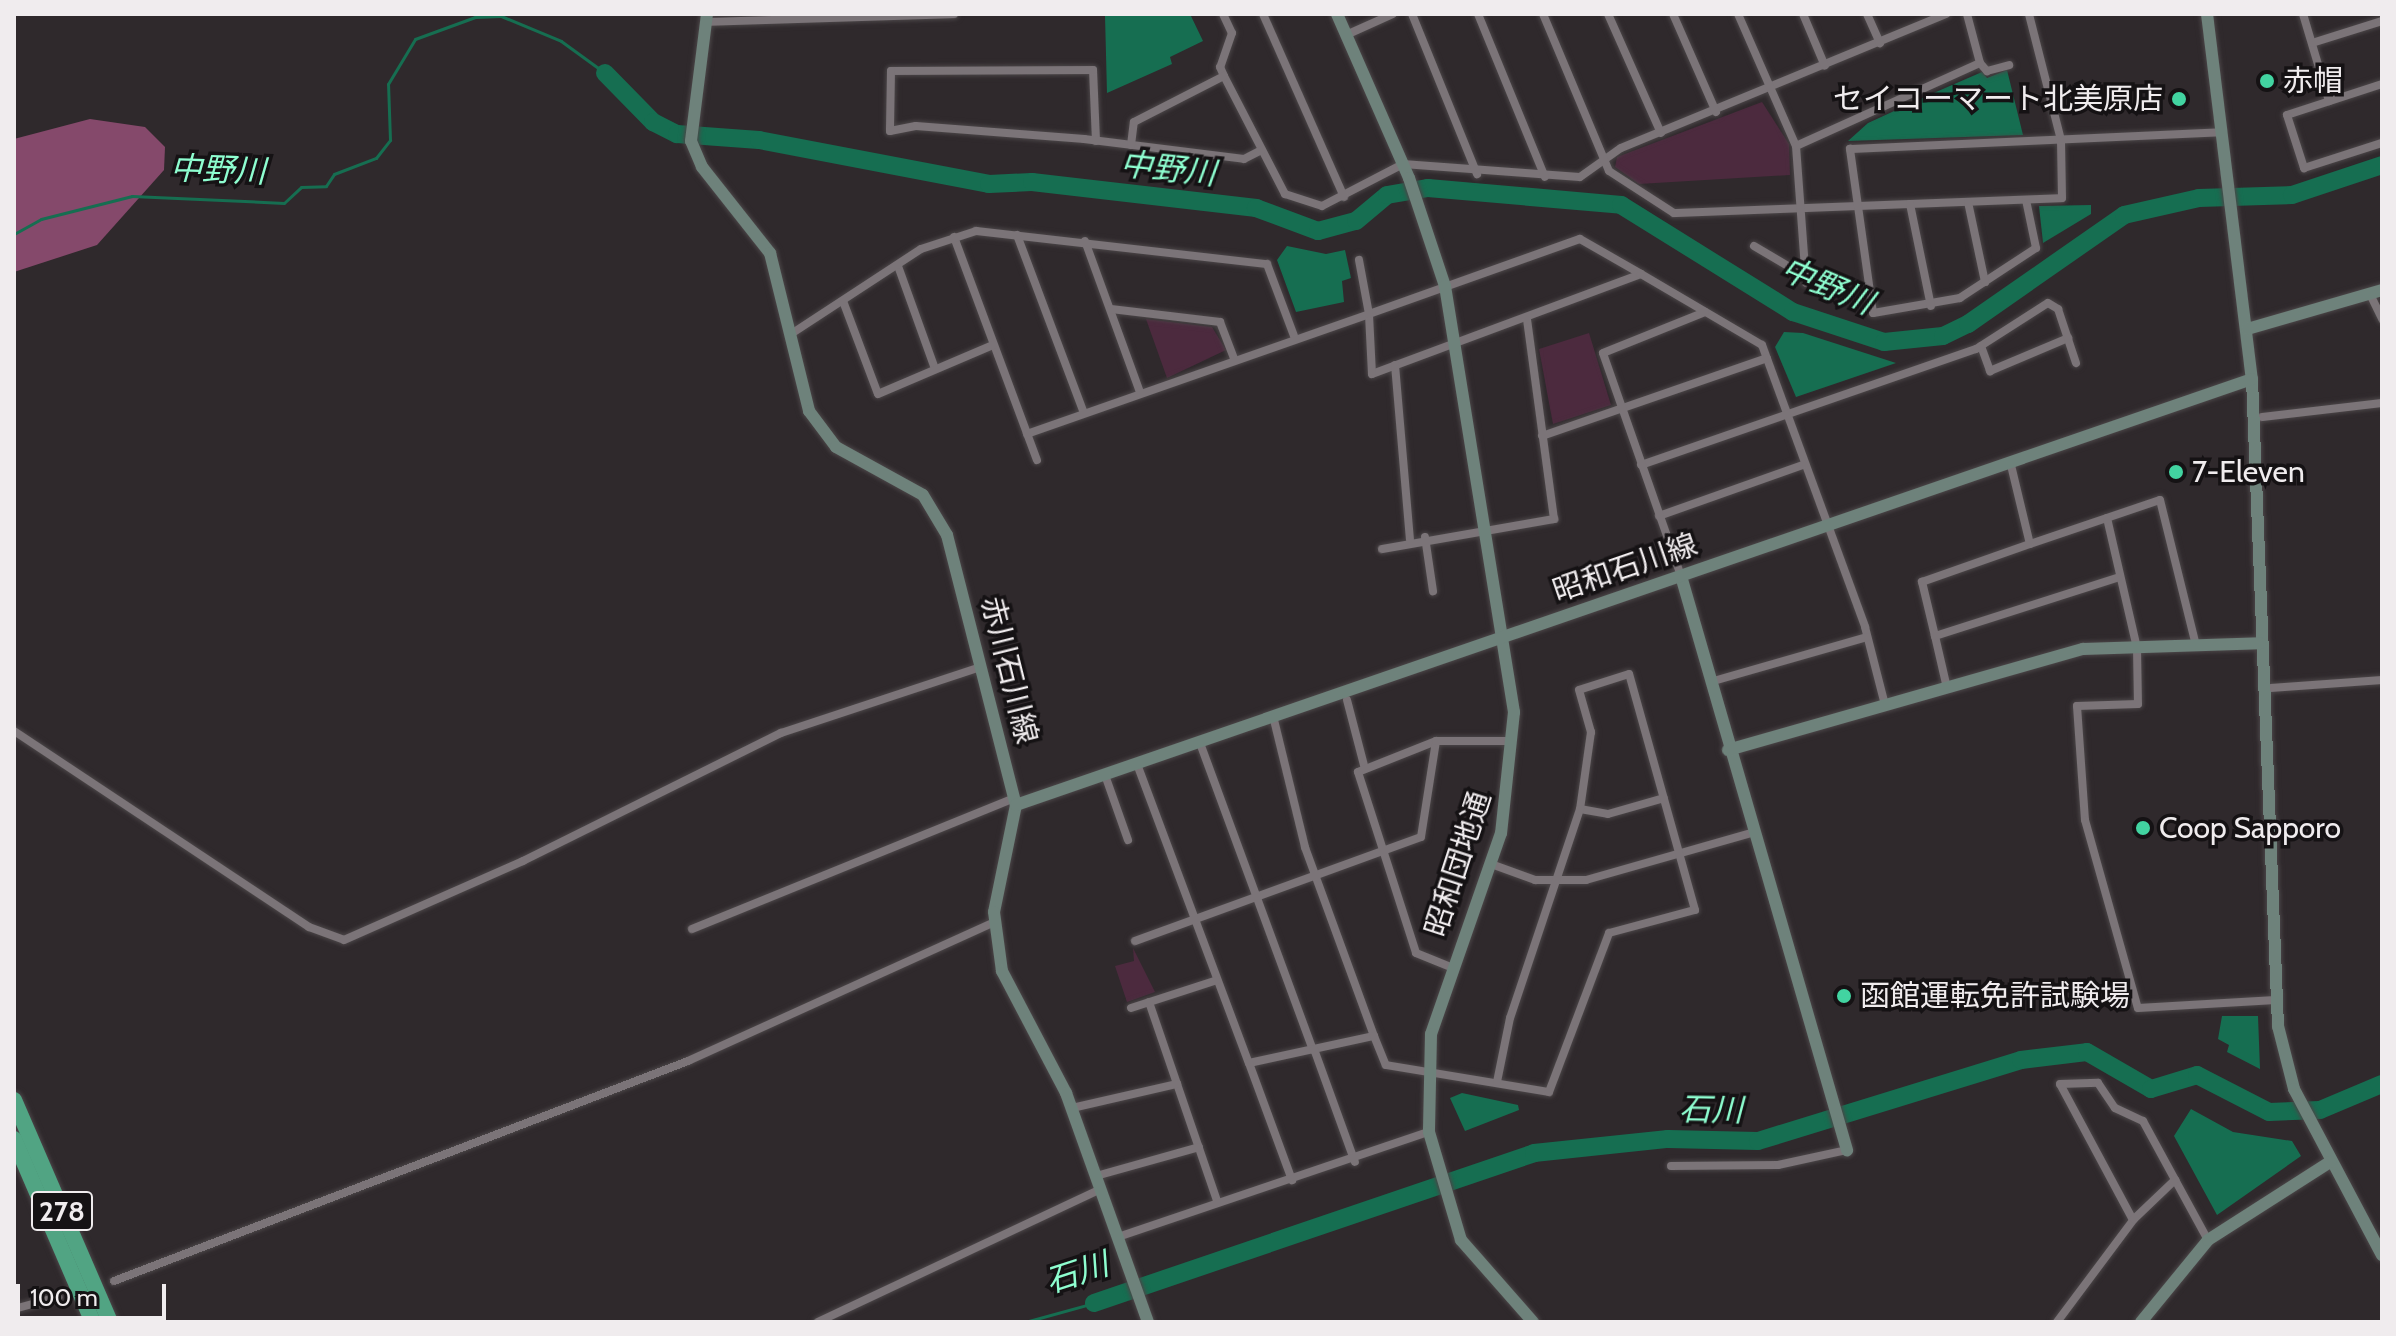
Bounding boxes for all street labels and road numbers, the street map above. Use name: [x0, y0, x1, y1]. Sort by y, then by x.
street label: 昭和石川線: [1548, 527, 1702, 609]
street label: 赤川石川線: [973, 593, 1045, 747]
street label: 昭和団地通: [1418, 787, 1498, 941]
road number: 278: [30, 1187, 94, 1235]

